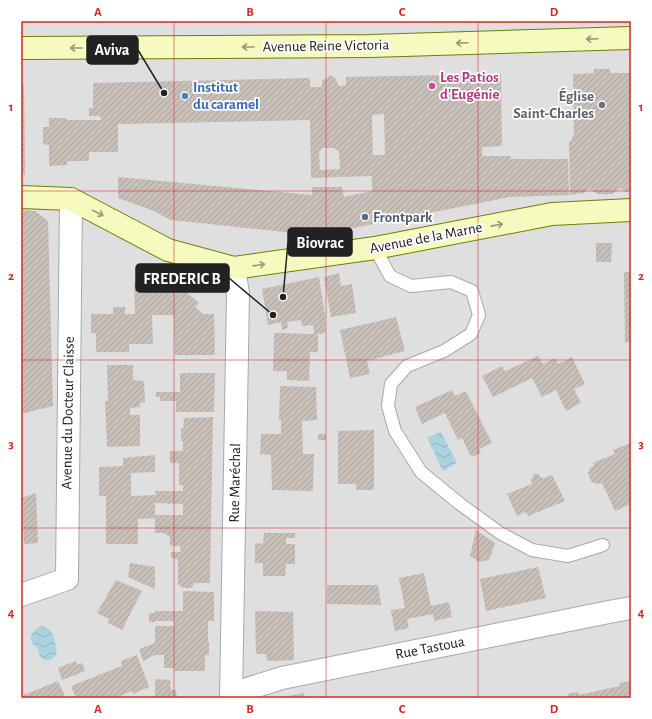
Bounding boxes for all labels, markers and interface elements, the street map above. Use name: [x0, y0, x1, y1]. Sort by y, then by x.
text: A: [94, 6, 102, 19]
text: B: [246, 6, 254, 19]
text: C: [399, 6, 406, 19]
text: D: [550, 6, 559, 19]
one-way arrow: [586, 35, 599, 43]
callout: Aviva: [87, 36, 138, 64]
street label: Avenue Reine Victoria: [263, 37, 390, 55]
one-way arrow: [456, 39, 469, 47]
text: Aviva: [94, 42, 130, 58]
one-way arrow: [242, 43, 255, 51]
one-way arrow: [70, 44, 83, 52]
place label: Les Patios d'Eugénie: [440, 70, 500, 102]
place label: Institut du caramel: [193, 80, 259, 112]
marker: Les Patios d'Eugénie: [427, 81, 437, 91]
place label: Église Saint-Charles: [513, 87, 594, 121]
marker: Institut du caramel: [180, 91, 190, 101]
marker: Église Saint-Charles: [597, 100, 607, 110]
text: 1: [9, 101, 13, 114]
text: 1: [639, 101, 643, 114]
one-way arrow: [92, 210, 104, 218]
place label: Frontpark: [373, 210, 433, 225]
marker: Frontpark: [360, 212, 370, 222]
street label: Avenue de la Marne: [368, 220, 484, 256]
one-way arrow: [490, 220, 503, 228]
callout: Biovrac: [288, 228, 352, 256]
text: Biovrac: [296, 235, 344, 251]
one-way arrow: [252, 261, 265, 269]
callout: FREDERIC B: [136, 264, 229, 292]
text: 2: [8, 270, 14, 283]
text: 2: [638, 270, 644, 283]
text: FREDERIC B: [143, 271, 221, 287]
street label: Avenue du Docteur Claisse: [59, 336, 77, 490]
text: 3: [8, 438, 14, 451]
text: 3: [638, 438, 644, 451]
street label: Rue Maréchal: [227, 443, 243, 523]
text: 4: [8, 607, 15, 620]
text: 4: [638, 607, 645, 620]
street label: Rue Tastoua: [394, 634, 466, 662]
text: A: [94, 703, 102, 716]
text: B: [246, 703, 254, 716]
text: C: [399, 703, 406, 716]
text: D: [550, 703, 559, 716]

